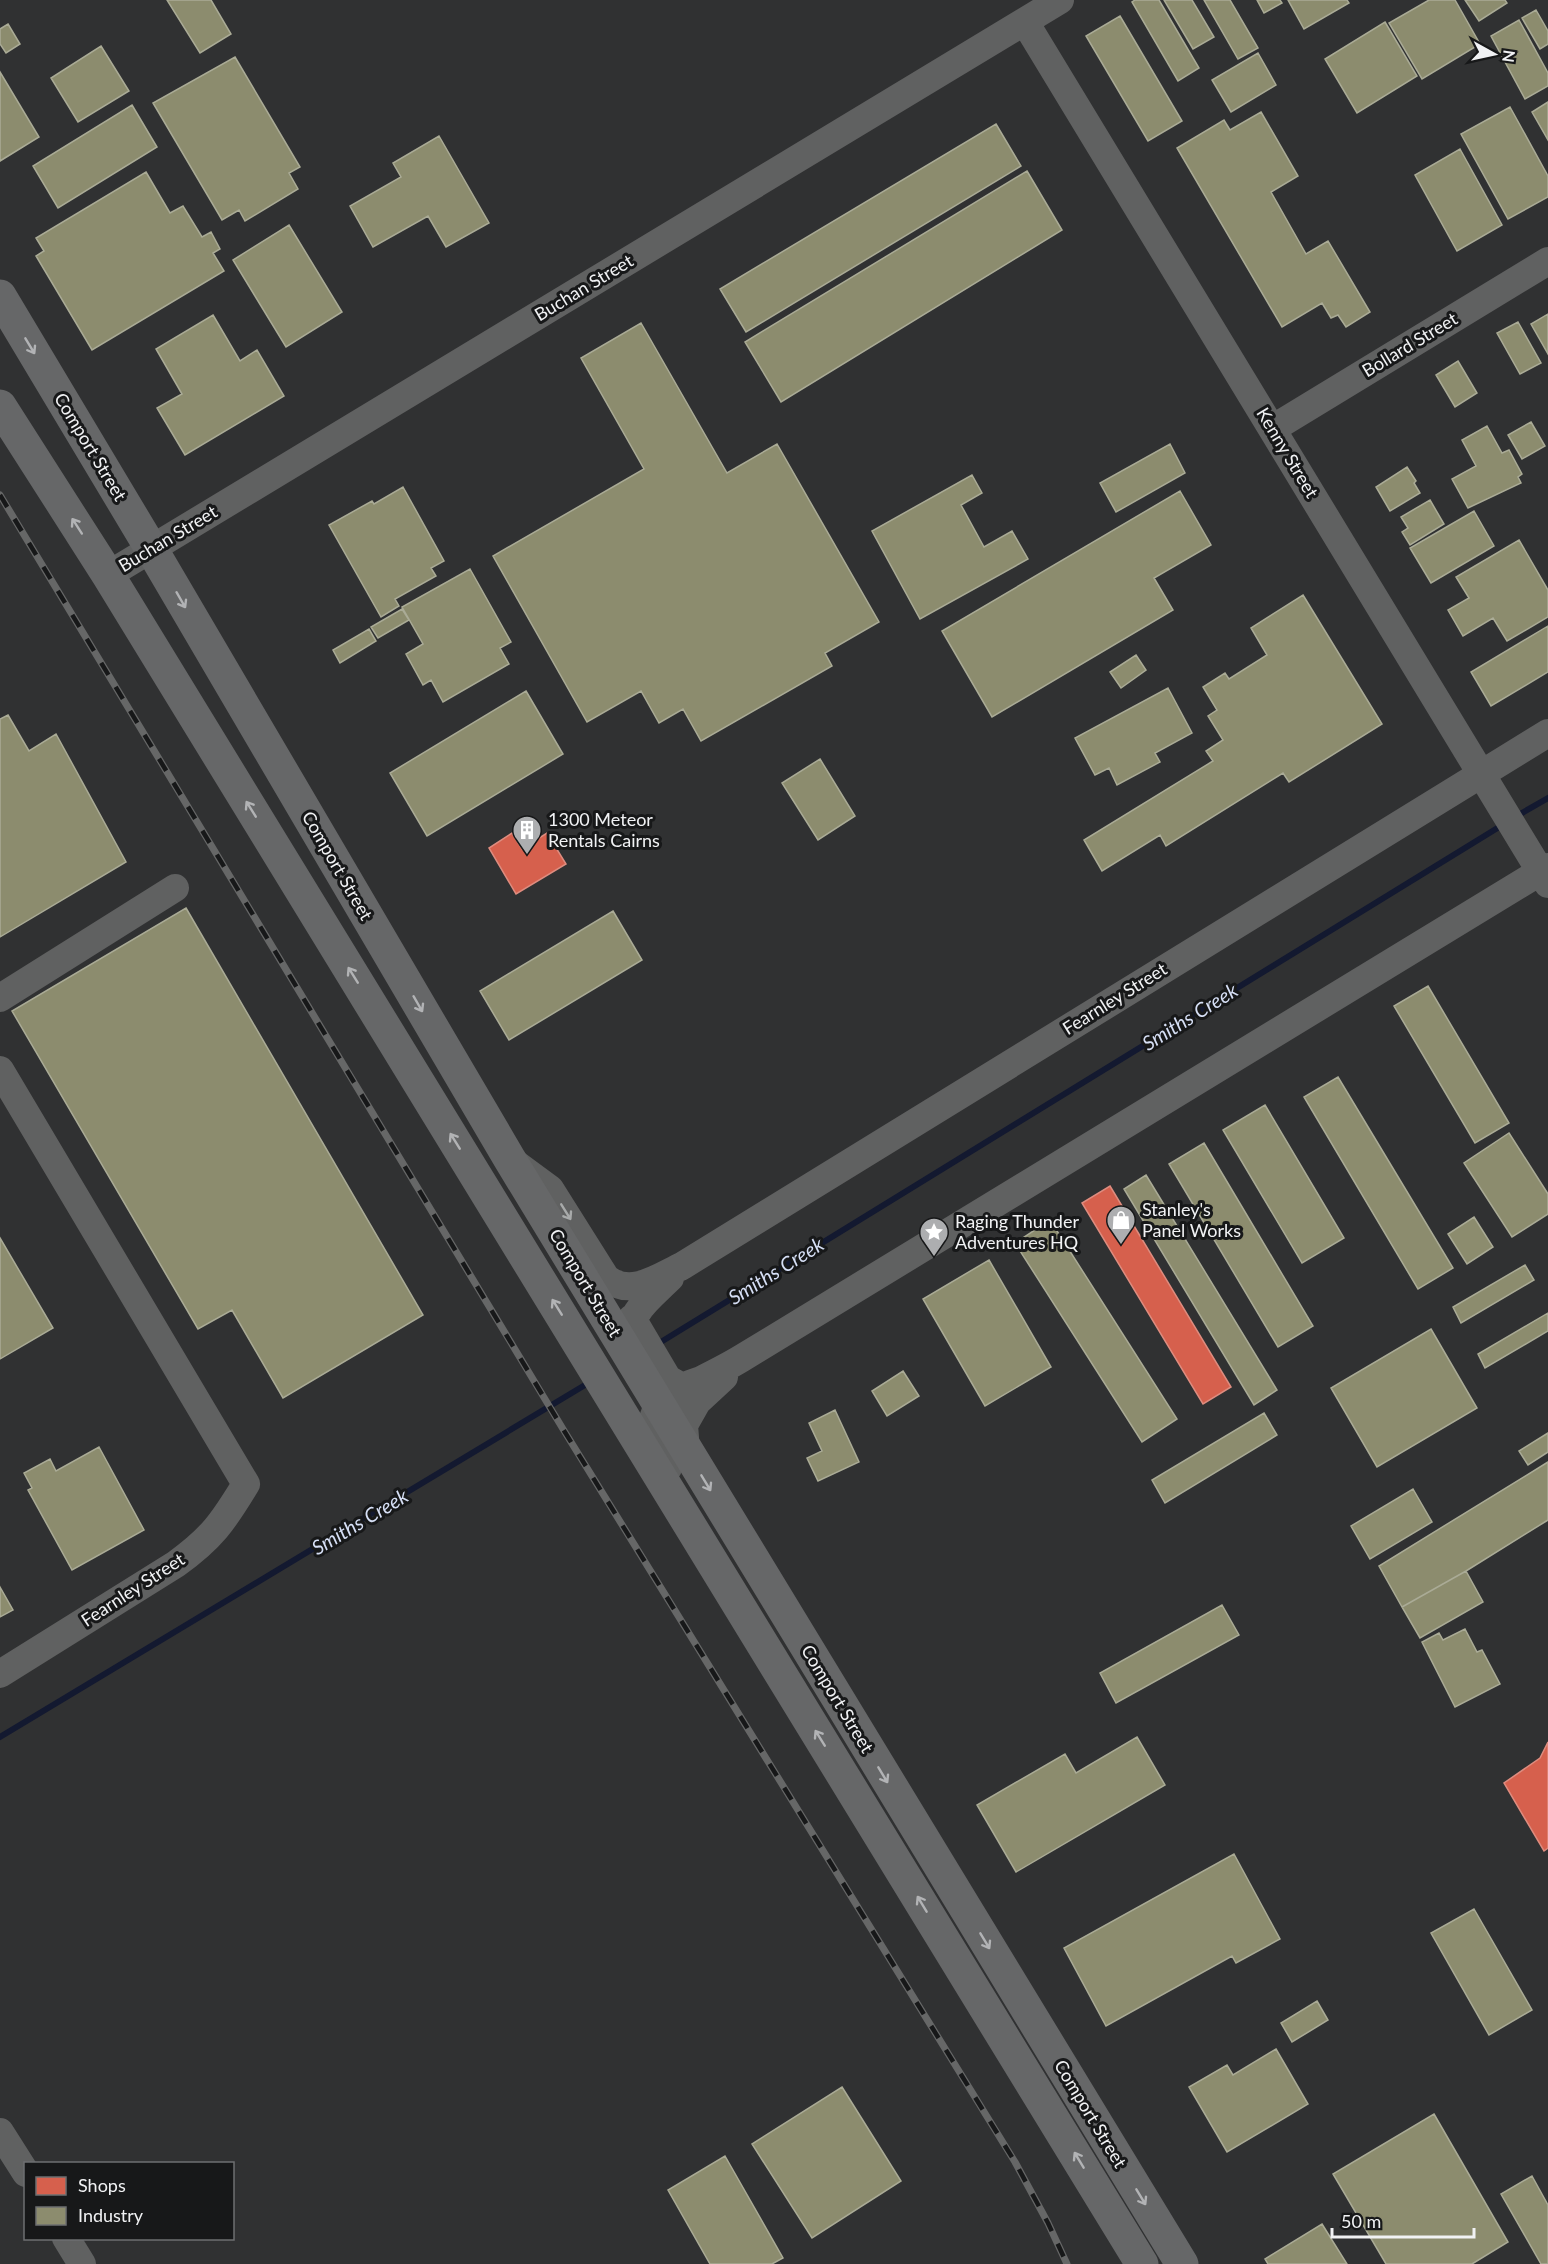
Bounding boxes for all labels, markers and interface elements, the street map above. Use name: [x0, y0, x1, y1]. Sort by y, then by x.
north arrow: [1464, 24, 1524, 84]
text: N: [1499, 49, 1520, 64]
street label: Buchan Street: [530, 249, 637, 325]
street label: Bollard Street: [1358, 307, 1462, 381]
one-way arrow: [24, 337, 36, 354]
street label: Comport Street: [50, 388, 132, 505]
street label: Kenny Street: [1252, 403, 1324, 502]
street label: Buchan Street: [114, 500, 221, 576]
one-way arrow: [70, 518, 82, 535]
one-way arrow: [176, 592, 188, 609]
one-way arrow: [244, 801, 256, 818]
street label: Comport Street: [298, 807, 378, 924]
place label: 1300 Meteor Rentals Cairns: [548, 808, 660, 851]
building icon: 1300 Meteor Rentals Cairns: [511, 814, 543, 856]
street label: Fearnley Street: [1058, 957, 1171, 1039]
one-way arrow: [346, 967, 358, 984]
water label: Smiths Creek: [1137, 977, 1242, 1055]
one-way arrow: [413, 995, 425, 1012]
one-way arrow: [449, 1133, 461, 1150]
place label: Stanley's Panel Works: [1142, 1198, 1241, 1241]
one-way arrow: [560, 1203, 572, 1220]
shop icon: Stanley's Panel Works: [1105, 1204, 1137, 1246]
place label: Raging Thunder Adventures HQ: [955, 1210, 1079, 1253]
place icon: Raging Thunder Adventures HQ: [918, 1216, 950, 1258]
street label: Comport Street: [545, 1224, 627, 1341]
water label: Smiths Creek: [723, 1231, 828, 1309]
one-way arrow: [551, 1299, 563, 1316]
one-way arrow: [700, 1474, 712, 1491]
water label: Smiths Creek: [307, 1483, 412, 1559]
street label: Fearnley Street: [77, 1547, 189, 1631]
street label: Comport Street: [797, 1640, 879, 1757]
one-way arrow: [814, 1730, 826, 1747]
one-way arrow: [878, 1766, 890, 1783]
one-way arrow: [916, 1896, 928, 1913]
one-way arrow: [979, 1932, 991, 1949]
street label: Comport Street: [1050, 2055, 1132, 2172]
one-way arrow: [1072, 2152, 1084, 2169]
legend: [24, 2162, 234, 2240]
text: Shops: [78, 2174, 126, 2196]
one-way arrow: [1136, 2188, 1148, 2205]
scale bar: [1332, 2201, 1474, 2239]
text: Industry: [78, 2204, 144, 2226]
text: 50 m: [1341, 2210, 1381, 2232]

